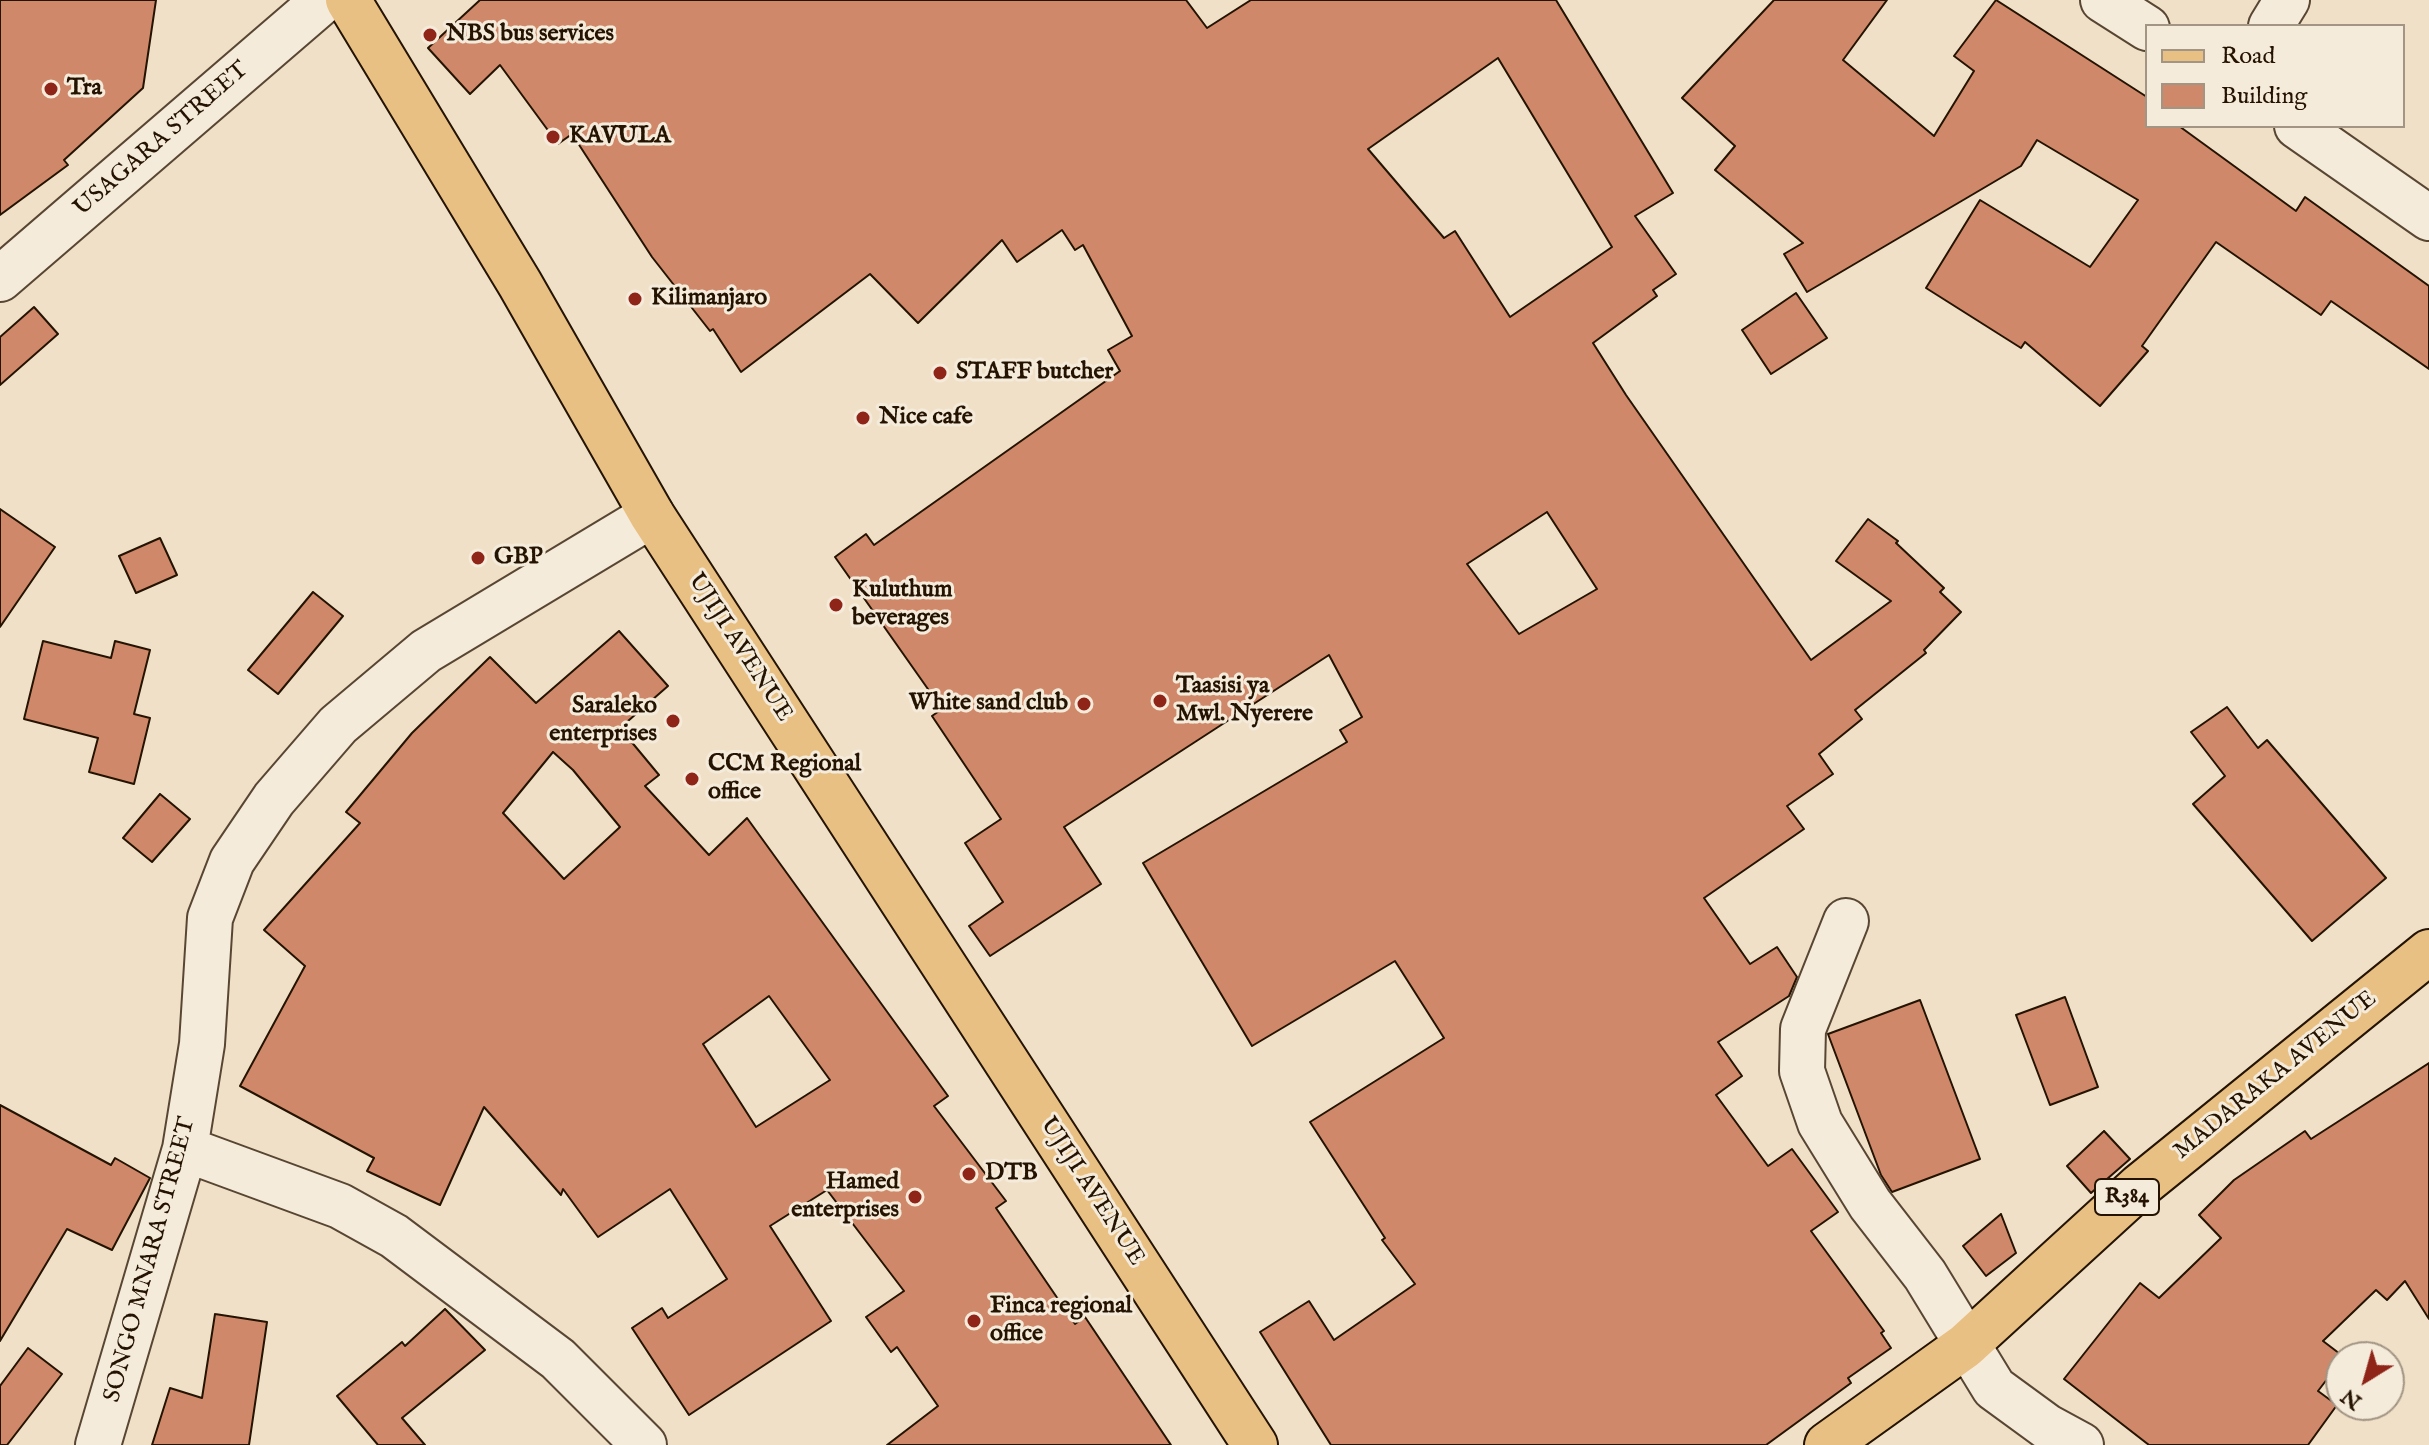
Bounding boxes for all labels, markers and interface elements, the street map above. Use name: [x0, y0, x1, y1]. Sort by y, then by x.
place label: NBS bus services: [446, 21, 614, 49]
legend: [2145, 24, 2405, 128]
marker: NBS bus services: [421, 26, 439, 44]
text: Road: [2221, 41, 2275, 72]
street label: USAGARA STREET: [69, 56, 255, 224]
place label: Tra: [67, 75, 102, 103]
marker: Tra: [42, 80, 60, 98]
text: Building: [2221, 81, 2307, 112]
place label: KAVULA: [569, 123, 671, 151]
marker: KAVULA: [544, 128, 562, 146]
place label: Kilimanjaro: [651, 285, 767, 313]
marker: Kilimanjaro: [626, 290, 644, 308]
place label: STAFF butcher: [956, 359, 1113, 387]
marker: STAFF butcher: [931, 364, 949, 382]
place label: Nice cafe: [879, 404, 973, 432]
marker: Nice cafe: [854, 409, 872, 427]
place label: GBP: [494, 544, 543, 572]
marker: GBP: [469, 549, 487, 567]
street label: UJIJI AVENUE: [680, 568, 798, 728]
place label: Kuluthum beverages: [852, 577, 952, 633]
marker: Kuluthum beverages: [827, 596, 845, 614]
place label: Taasisi ya Mwl. Nyerere: [1176, 673, 1313, 729]
place label: White sand club: [909, 690, 1068, 718]
marker: Taasisi ya Mwl. Nyerere: [1151, 692, 1169, 710]
place label: Saraleko enterprises: [549, 693, 657, 749]
marker: White sand club: [1075, 695, 1093, 713]
marker: Saraleko enterprises: [664, 712, 682, 730]
place label: CCM Regional office: [708, 751, 861, 807]
marker: CCM Regional office: [683, 770, 701, 788]
street label: MADARAKA AVENUE: [2169, 985, 2383, 1167]
street label: UJIJI AVENUE: [1032, 1112, 1150, 1272]
street label: SONGO MNARA STREET: [99, 1114, 203, 1406]
place label: DTB: [985, 1160, 1038, 1188]
marker: DTB: [960, 1165, 978, 1183]
place label: Hamed enterprises: [791, 1169, 899, 1225]
road number: R384: [2095, 1179, 2159, 1215]
marker: Hamed enterprises: [906, 1188, 924, 1206]
place label: Finca regional office: [990, 1293, 1132, 1349]
marker: Finca regional office: [965, 1312, 983, 1330]
north arrow: [2325, 1341, 2405, 1421]
text: N: [2336, 1382, 2368, 1415]

